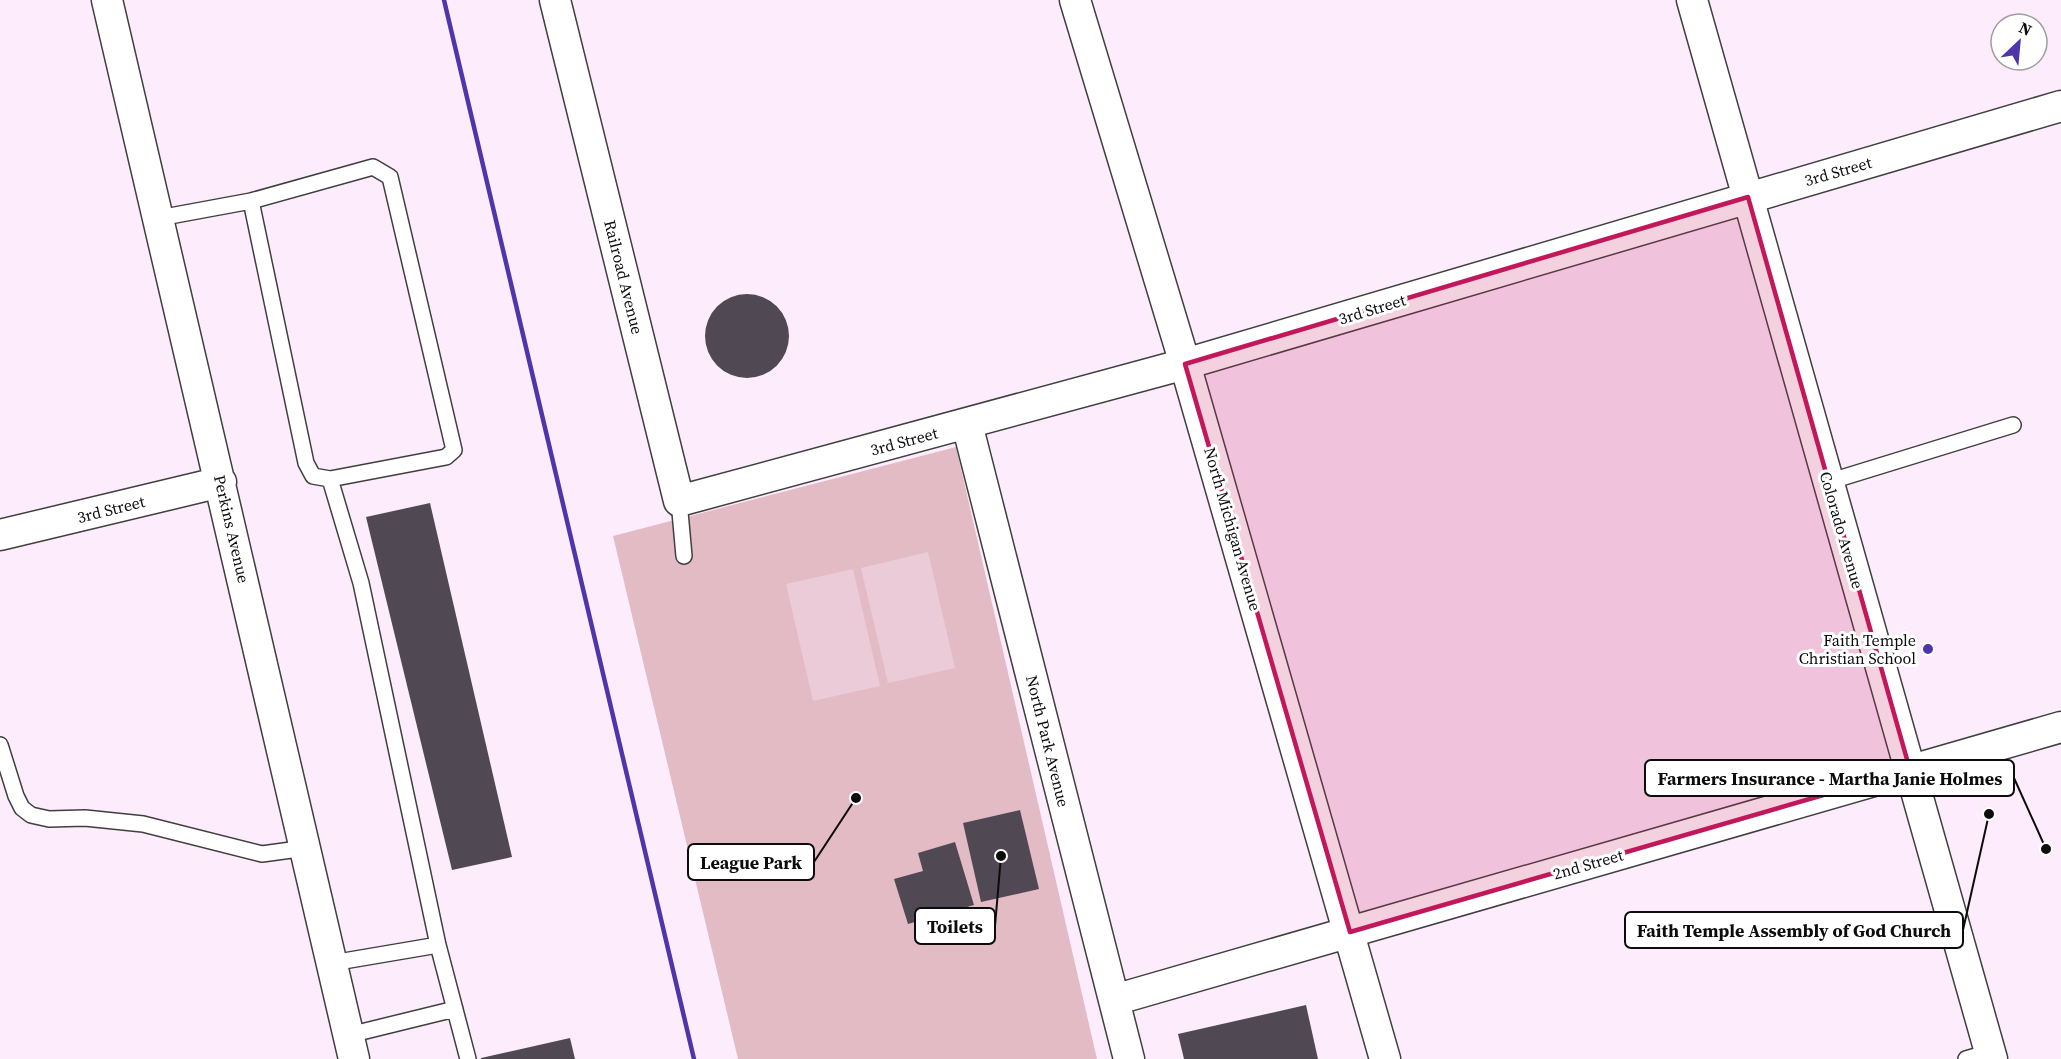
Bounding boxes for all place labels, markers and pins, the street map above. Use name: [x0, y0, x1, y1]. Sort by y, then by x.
place label: Faith Temple Christian School: [1799, 629, 1916, 669]
marker: Faith Temple Christian School: [1921, 642, 1935, 656]
callout: Farmers Insurance - Martha Janie Holmes: [1645, 760, 2014, 796]
callout: League Park: [688, 844, 814, 880]
callout: Toilets: [915, 908, 995, 944]
callout: Faith Temple Assembly of God Church: [1625, 912, 1963, 948]

